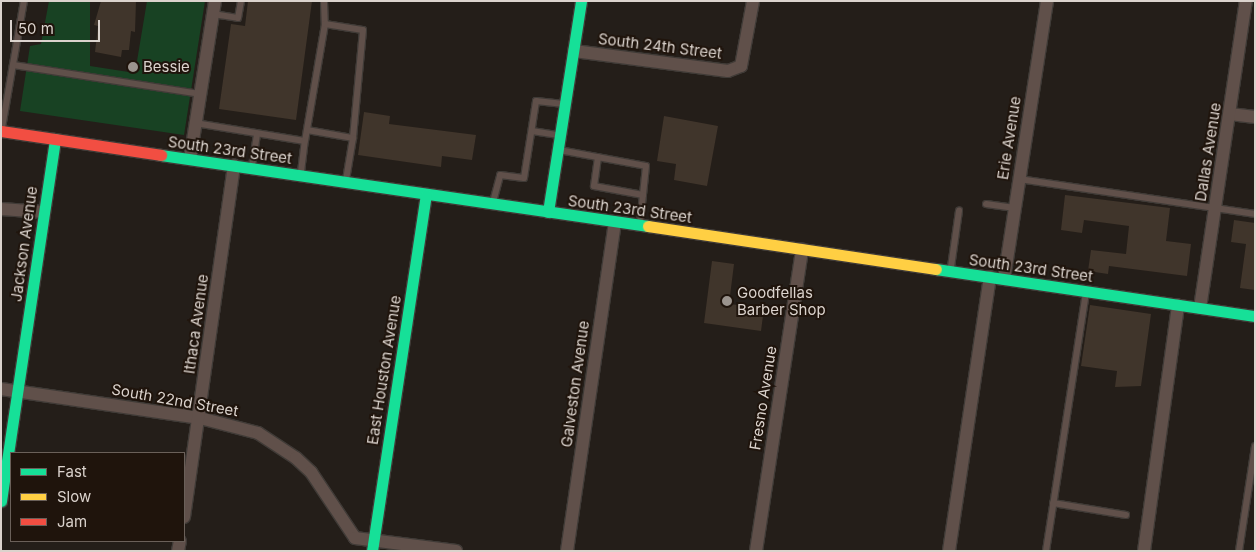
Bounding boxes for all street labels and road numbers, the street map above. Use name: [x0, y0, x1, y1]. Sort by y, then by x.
street label: South 24th Street: [597, 29, 723, 63]
street label: Erie Avenue: [994, 95, 1024, 181]
street label: Dallas Avenue: [1191, 101, 1225, 203]
street label: South 23rd Street: [167, 132, 293, 168]
street label: Jackson Avenue: [7, 185, 41, 303]
street label: South 23rd Street: [567, 191, 693, 227]
street label: South 23rd Street: [968, 250, 1094, 286]
street label: Ithaca Avenue: [180, 273, 212, 375]
street label: East Houston Avenue: [363, 294, 405, 446]
street label: Galveston Avenue: [557, 320, 593, 448]
street label: Fresno Avenue: [746, 345, 780, 451]
street label: South 22nd Street: [110, 380, 240, 420]

